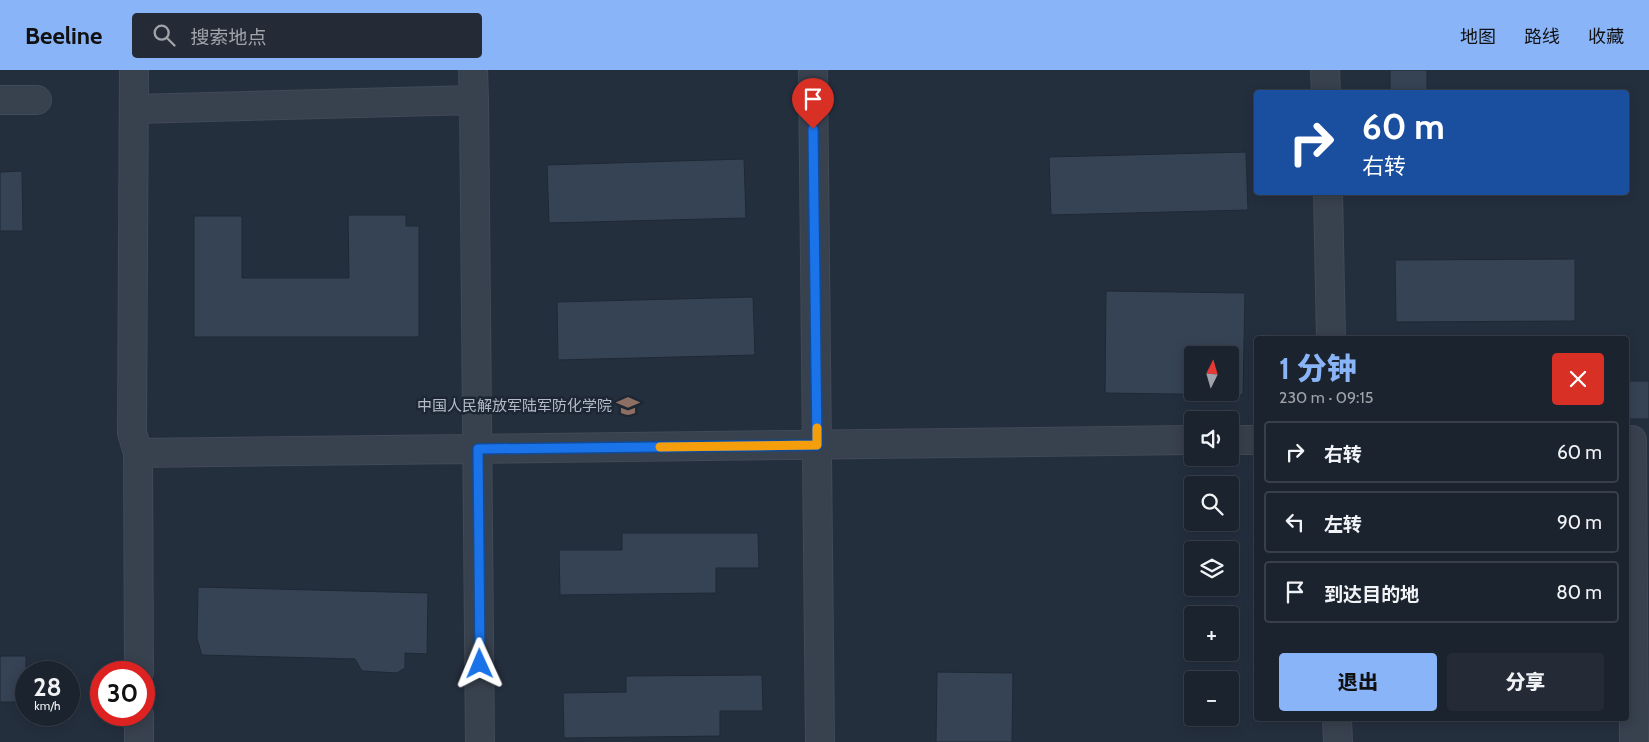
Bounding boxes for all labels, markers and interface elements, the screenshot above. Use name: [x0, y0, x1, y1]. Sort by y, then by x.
search box: [132, 13, 482, 58]
text: Beeline: [25, 21, 102, 50]
icon: search: [150, 21, 178, 49]
text: 搜索地点: [190, 26, 266, 49]
text: 地图: [1460, 26, 1496, 48]
text: 路线: [1524, 26, 1560, 48]
text: 收藏: [1588, 26, 1624, 48]
pin: [792, 78, 834, 129]
icon: arrive: [799, 85, 827, 113]
text: 60 m: [1362, 105, 1445, 148]
icon: right: [1279, 110, 1344, 175]
text: 右转: [1362, 153, 1406, 180]
north arrow: [1184, 346, 1239, 401]
map controls: [1184, 346, 1239, 726]
text: 1 分钟: [1279, 350, 1357, 387]
button: close: [1552, 353, 1604, 405]
text: 230 m · 09:15: [1279, 388, 1373, 407]
school or university icon: 中国人民解放军陆军防化学院: [615, 393, 641, 419]
place label: 中国人民解放军陆军防化学院: [417, 397, 612, 415]
button: sound: [1184, 411, 1239, 466]
icon: right: [1281, 438, 1309, 466]
text: 60 m: [1557, 441, 1602, 464]
text: 右转: [1324, 443, 1362, 466]
button: search: [1184, 476, 1239, 531]
icon: left: [1281, 508, 1309, 536]
text: 90 m: [1557, 511, 1602, 534]
text: 左转: [1324, 513, 1362, 536]
button: layers: [1184, 541, 1239, 596]
icon: arrive: [1281, 578, 1309, 606]
text: 80 m: [1556, 581, 1602, 604]
text: 到达目的地: [1324, 583, 1419, 606]
button: +: [1184, 606, 1239, 661]
position arrow: [453, 637, 505, 689]
button: 退出: [1279, 653, 1437, 711]
button: 分享: [1447, 653, 1604, 711]
speed limit sign: 30: [90, 661, 155, 726]
button: −: [1184, 671, 1239, 726]
text: 28: [33, 672, 62, 702]
text: km/h: [34, 698, 61, 713]

